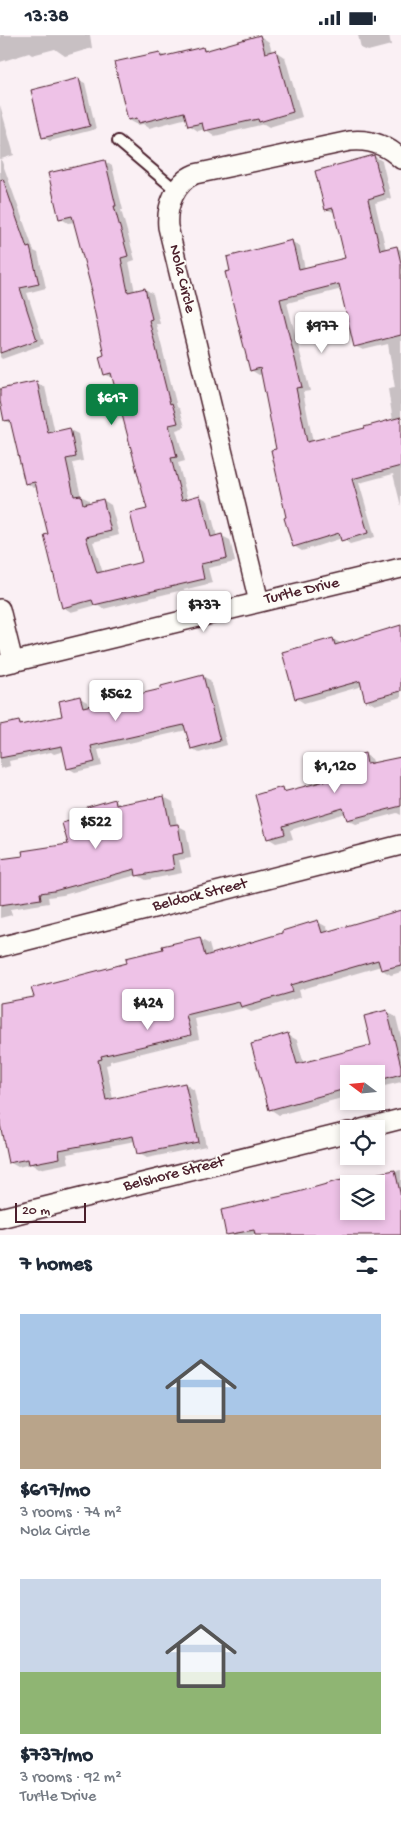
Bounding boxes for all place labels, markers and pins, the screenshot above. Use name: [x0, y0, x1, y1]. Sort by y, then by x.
pin: $977: [292, 311, 352, 354]
pin: $617: [82, 383, 142, 426]
pin: $737: [174, 591, 234, 633]
pin: $562: [86, 679, 146, 722]
pin: $1,120: [294, 751, 376, 794]
pin: $522: [66, 807, 126, 850]
pin: $424: [118, 989, 178, 1031]

